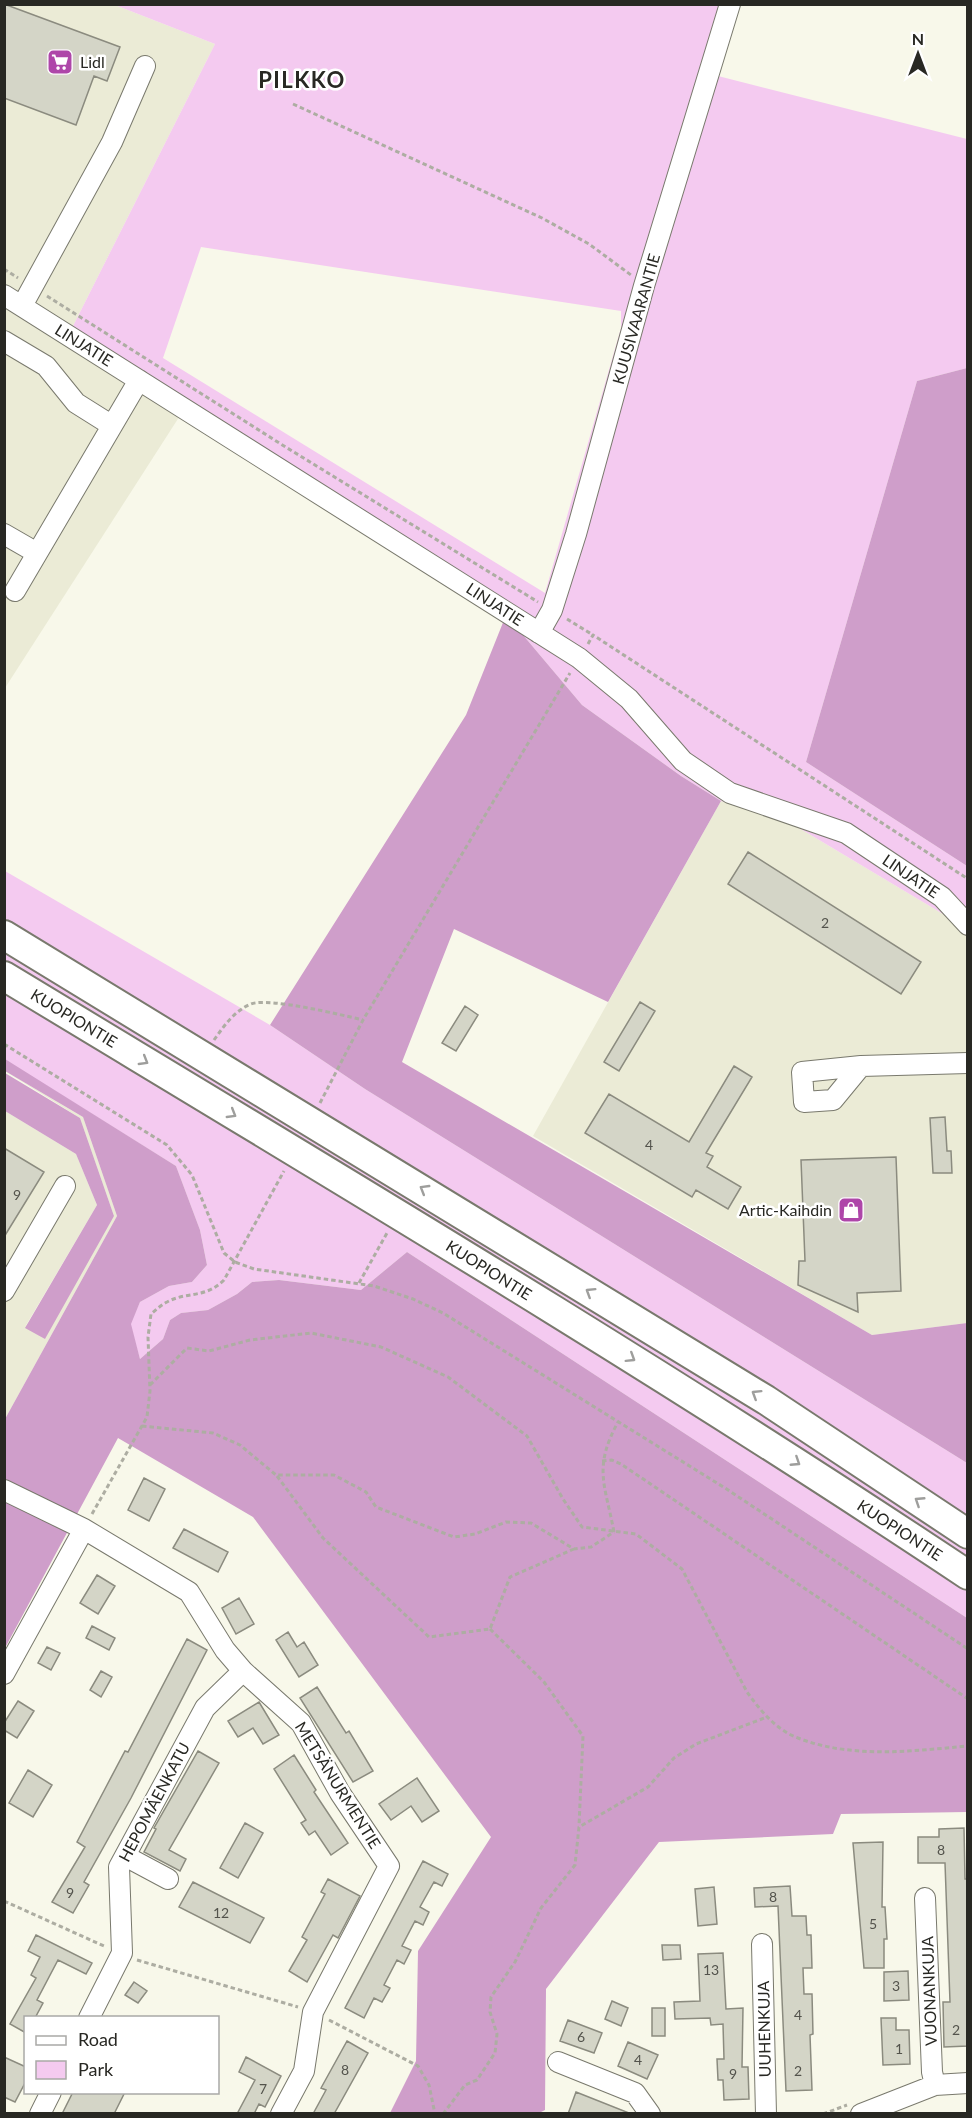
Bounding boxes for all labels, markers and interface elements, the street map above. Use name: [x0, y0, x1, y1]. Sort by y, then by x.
north arrow: [888, 24, 948, 84]
text: N: [912, 29, 924, 48]
supermarket icon: Lidl: [45, 47, 75, 77]
place label: Lidl: [80, 52, 105, 71]
district label: PILKKO: [258, 66, 346, 93]
street label: KUUSIVAARANTIE: [608, 251, 663, 386]
street label: LINJATIE: [52, 319, 117, 370]
street label: LINJATIE: [463, 578, 527, 629]
street label: LINJATIE: [879, 850, 943, 901]
house number: 2: [821, 914, 829, 931]
street label: KUOPIONTIE: [28, 984, 121, 1051]
one-way arrow: [138, 1053, 148, 1065]
one-way arrow: [226, 1106, 236, 1118]
house number: 4: [645, 1136, 653, 1153]
one-way arrow: [420, 1185, 430, 1197]
house number: 9: [13, 1186, 21, 1203]
shop icon: Artic-Kaihdin: [836, 1195, 866, 1225]
place label: Artic-Kaihdin: [739, 1200, 832, 1219]
street label: KUOPIONTIE: [443, 1236, 536, 1303]
one-way arrow: [586, 1287, 596, 1299]
one-way arrow: [625, 1351, 635, 1363]
one-way arrow: [752, 1390, 762, 1402]
one-way arrow: [790, 1455, 800, 1467]
street label: KUOPIONTIE: [854, 1495, 946, 1564]
one-way arrow: [915, 1497, 926, 1508]
street label: METSÄNURMENTIE: [292, 1718, 385, 1852]
street label: HEPOMÄENKATU: [114, 1739, 193, 1865]
house number: 8: [937, 1841, 945, 1858]
house number: 9: [66, 1884, 74, 1901]
house number: 8: [769, 1888, 777, 1905]
house number: 12: [213, 1904, 229, 1921]
house number: 5: [869, 1915, 877, 1932]
street label: VUONANKUJA: [917, 1936, 940, 2046]
house number: 13: [703, 1961, 719, 1978]
house number: 3: [892, 1977, 900, 1994]
street label: UUHENKUJA: [753, 1980, 774, 2077]
house number: 4: [794, 2006, 802, 2023]
legend: [24, 2016, 219, 2094]
house number: 2: [952, 2021, 960, 2038]
text: Road: [78, 2028, 118, 2050]
house number: 6: [577, 2028, 585, 2045]
house number: 1: [895, 2040, 903, 2057]
house number: 4: [634, 2051, 642, 2068]
text: Park: [78, 2058, 114, 2080]
house number: 8: [341, 2061, 349, 2078]
house number: 2: [794, 2062, 802, 2079]
house number: 9: [729, 2065, 737, 2082]
house number: 7: [259, 2080, 267, 2097]

